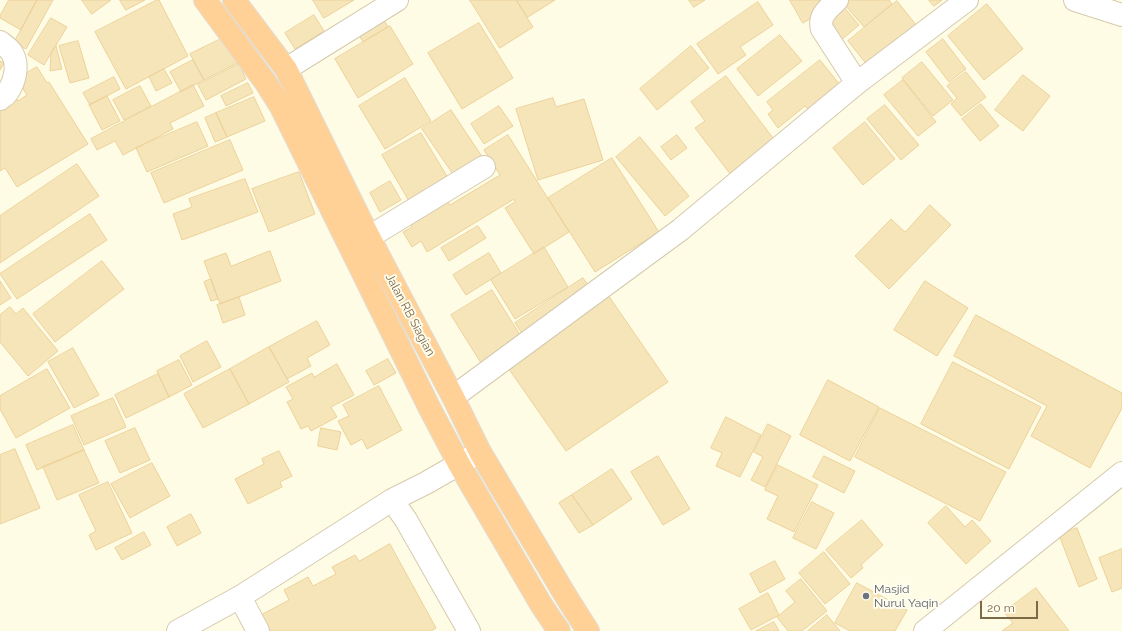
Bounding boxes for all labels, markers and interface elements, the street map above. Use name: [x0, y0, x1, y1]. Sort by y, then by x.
street label: Jalan RB Siagian: [382, 271, 438, 359]
place label: Masjid Nurul Yaqin: [874, 582, 938, 610]
marker: Masjid Nurul Yaqin: [861, 591, 871, 601]
scale bar: [982, 593, 1040, 619]
text: 20 m: [987, 601, 1015, 615]

